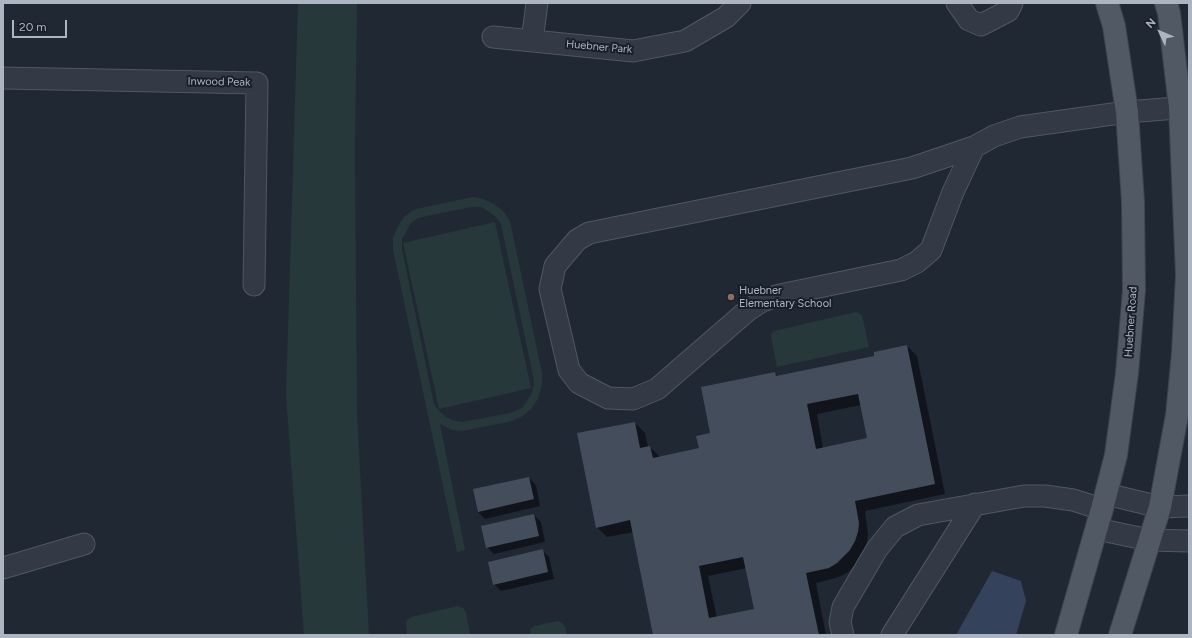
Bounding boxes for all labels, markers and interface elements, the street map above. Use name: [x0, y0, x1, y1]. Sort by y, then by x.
scale bar: [14, 12, 69, 38]
north arrow: [1140, 12, 1180, 52]
text: N: [1143, 16, 1159, 31]
text: 20 m: [19, 20, 47, 34]
street label: Huebner Park: [565, 38, 633, 56]
street label: Inwood Peak: [188, 75, 250, 89]
place label: Huebner Elementary School: [739, 284, 831, 310]
street label: Huebner Road: [1122, 286, 1140, 358]
marker: Huebner Elementary School: [726, 292, 736, 302]

